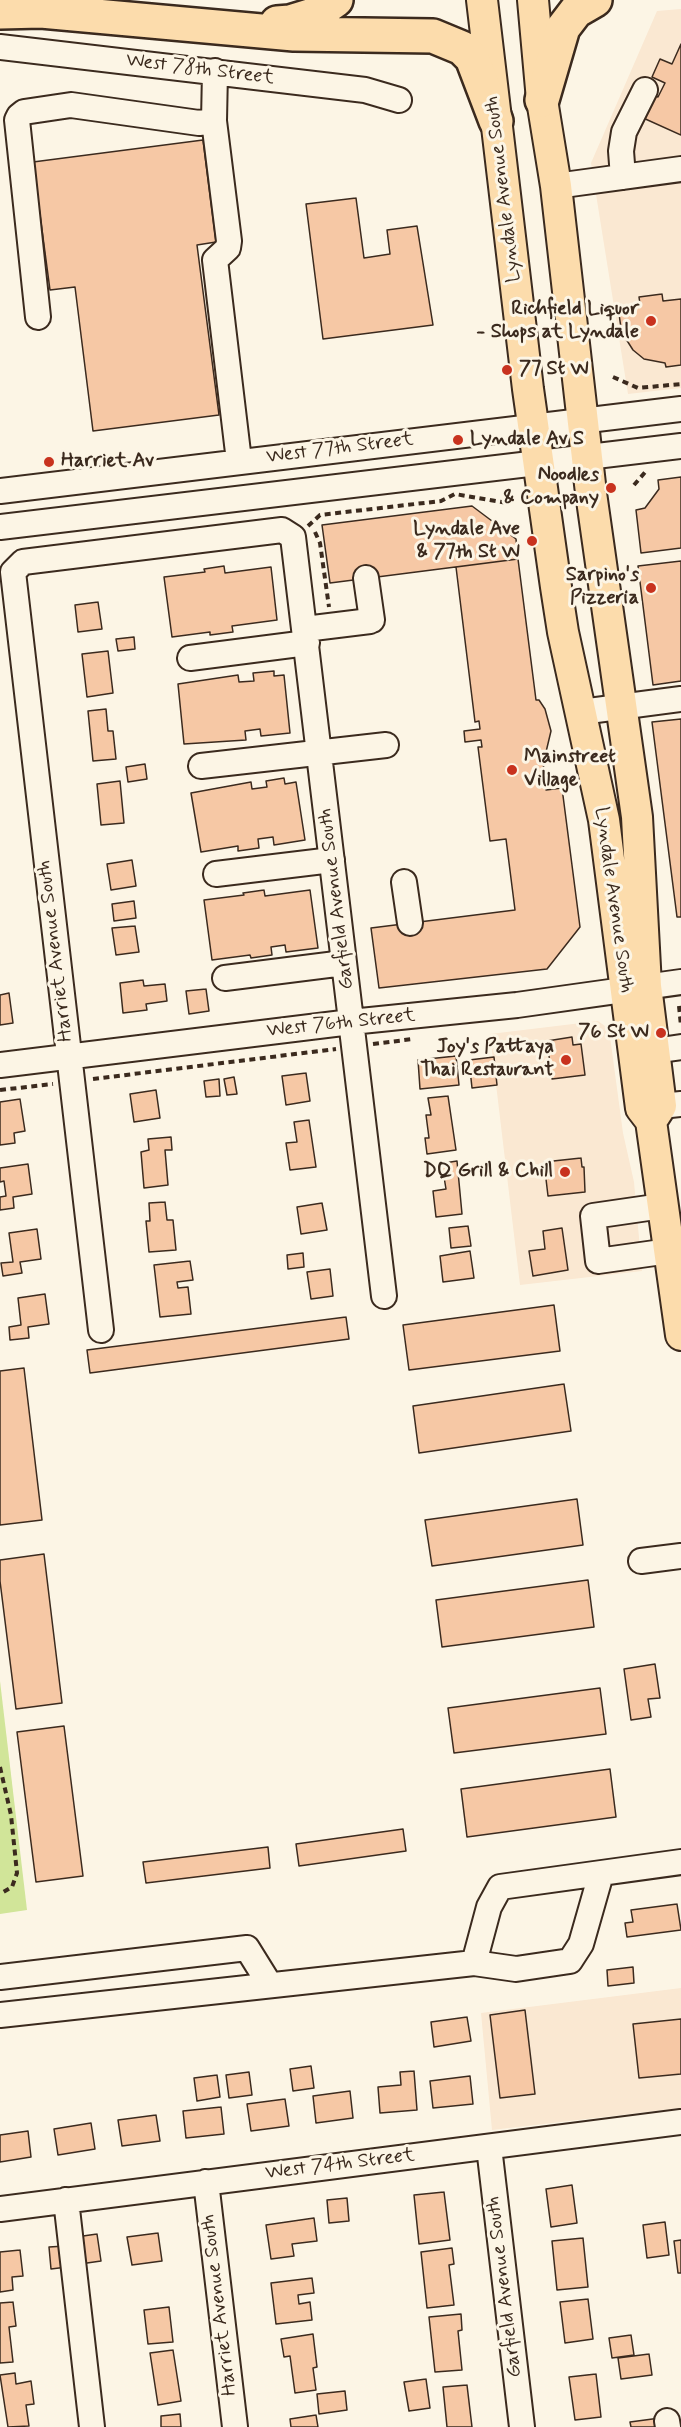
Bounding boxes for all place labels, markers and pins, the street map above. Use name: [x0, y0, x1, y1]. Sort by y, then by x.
place label: Richfield Liquor - Shops at Lyndale: [476, 298, 639, 345]
marker: Richfield Liquor - Shops at Lyndale: [644, 314, 658, 328]
place label: 77 St W: [519, 358, 589, 382]
marker: 77 St W: [500, 363, 514, 377]
place label: Lyndale Av S: [470, 428, 584, 452]
marker: Lyndale Av S: [451, 433, 465, 447]
place label: Harriet Av: [61, 450, 154, 474]
marker: Harriet Av: [42, 455, 56, 469]
place label: Noodles & Company: [503, 464, 599, 511]
marker: Noodles & Company: [604, 481, 618, 495]
place label: Lyndale Ave & 77th St W: [413, 518, 520, 565]
marker: Lyndale Ave & 77th St W: [525, 534, 539, 548]
place label: Sarpino's Pizzeria: [566, 564, 639, 611]
marker: Sarpino's Pizzeria: [644, 581, 658, 595]
place label: Mainstreet Village: [524, 746, 616, 793]
marker: Mainstreet Village: [505, 763, 519, 777]
place label: 76 St W: [578, 1021, 649, 1045]
marker: 76 St W: [654, 1026, 668, 1040]
place label: Joy's Pattaya Thai Restaurant: [420, 1036, 554, 1083]
marker: Joy's Pattaya Thai Restaurant: [559, 1053, 573, 1067]
place label: DQ Grill & Chill: [423, 1160, 553, 1184]
marker: DQ Grill & Chill: [558, 1165, 572, 1179]

